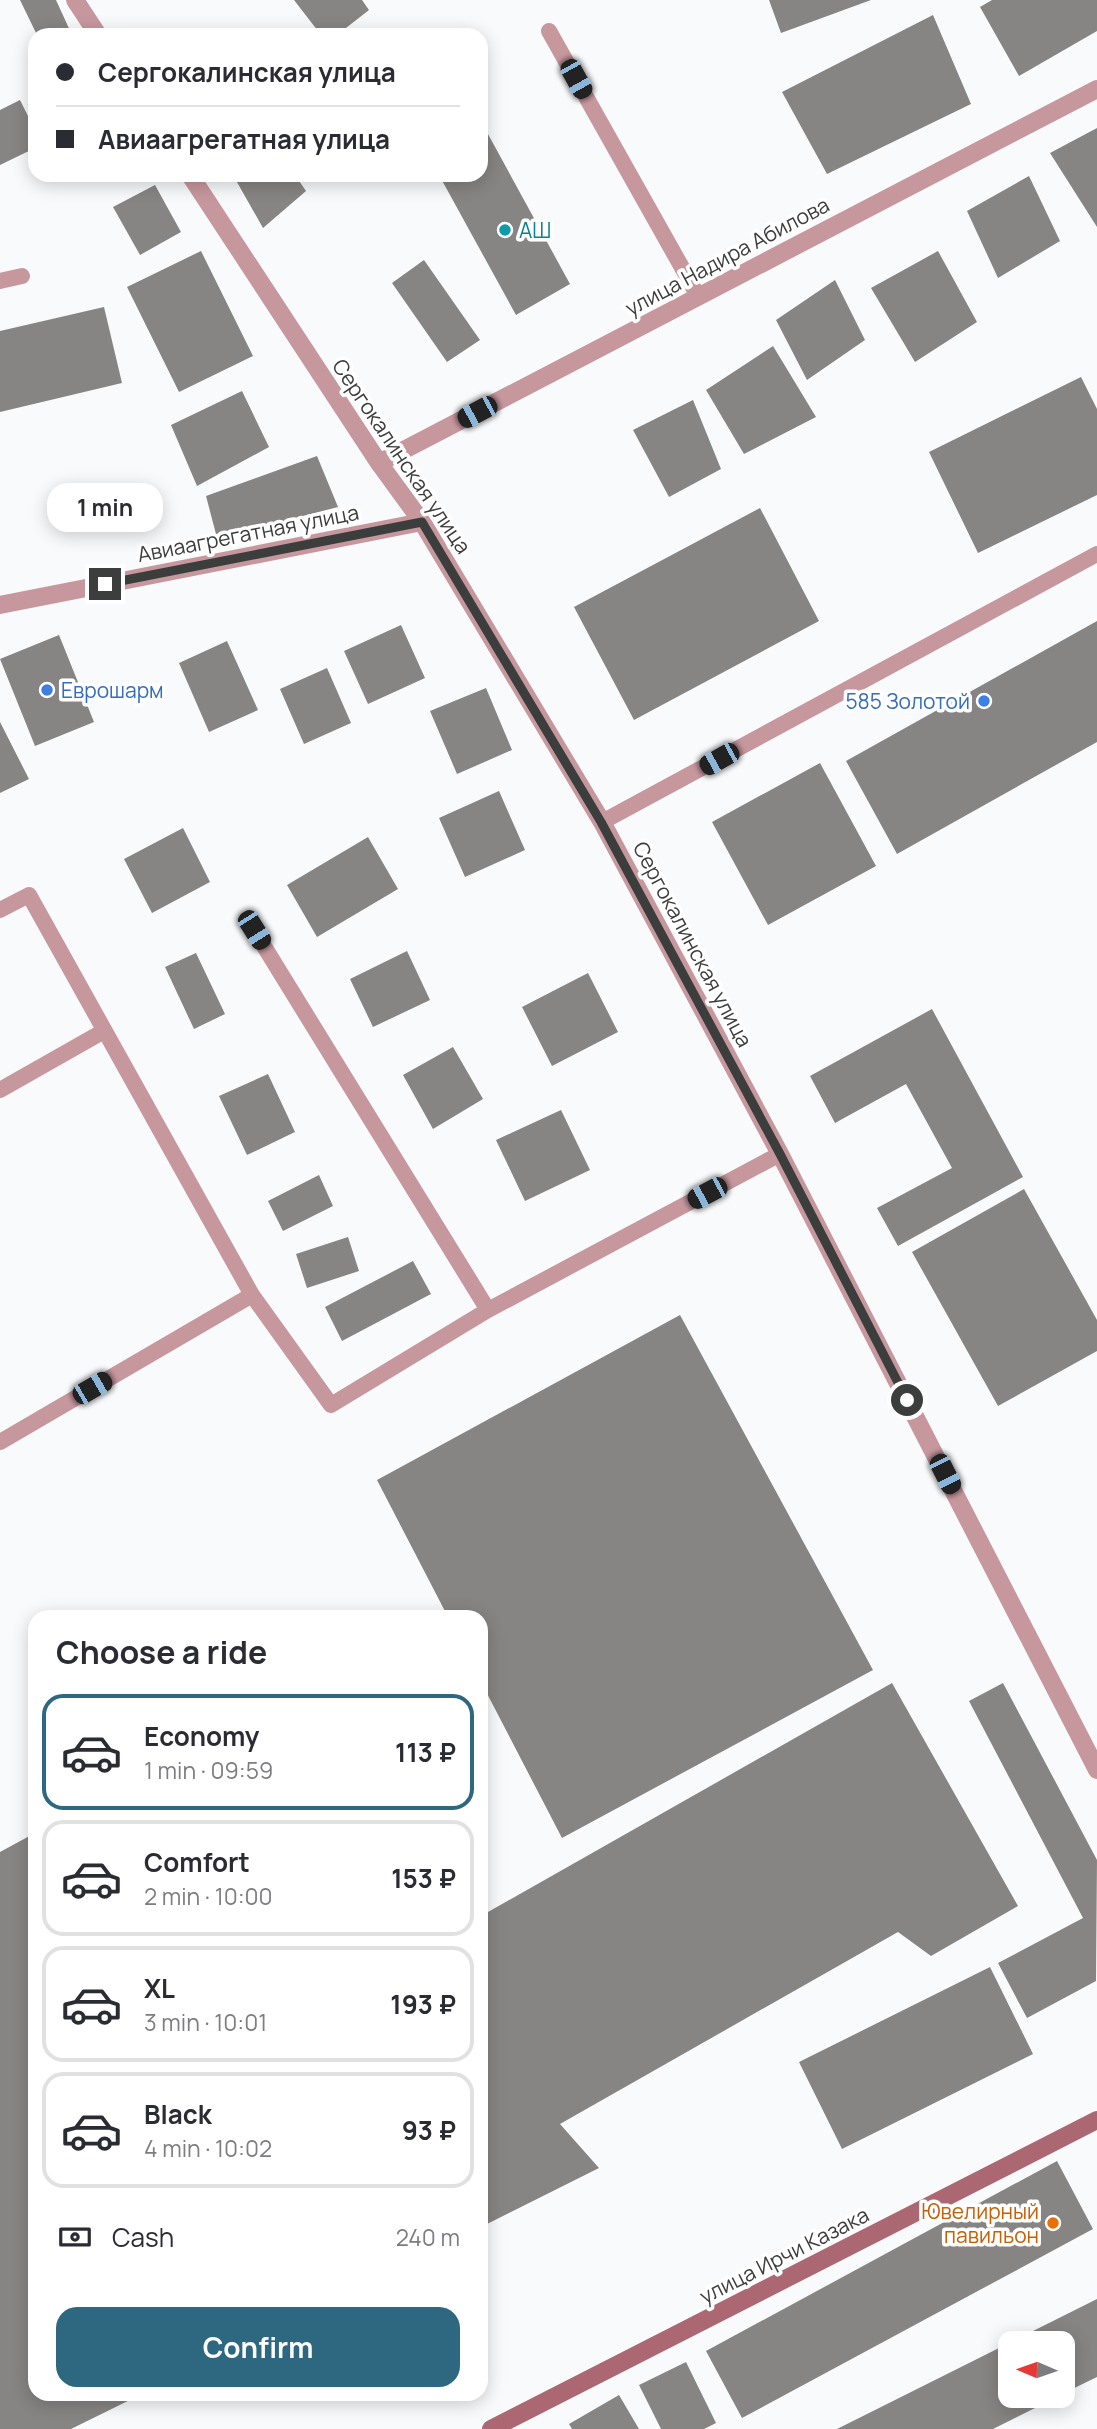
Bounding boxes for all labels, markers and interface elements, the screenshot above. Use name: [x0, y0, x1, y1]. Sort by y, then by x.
text: Сергокалинская улица: [98, 54, 396, 90]
car: [557, 56, 596, 102]
text: Авиаагрегатная улица: [98, 121, 390, 157]
street label: улица Надира Абилова: [620, 190, 834, 322]
place label: АШ: [519, 216, 551, 244]
marker: АШ: [497, 222, 513, 238]
street label: Сергокалинская улица: [326, 353, 478, 559]
car: [454, 393, 501, 431]
callout: 1 min: [47, 482, 163, 532]
text: 1 min: [77, 491, 133, 523]
street label: Авиаагрегатная улица: [135, 498, 361, 568]
route end: [89, 568, 121, 600]
place label: Еврошарм: [61, 676, 164, 704]
marker: Еврошарм: [39, 682, 55, 698]
place label: 585 Золотой: [845, 687, 970, 715]
marker: 585 Золотой: [976, 693, 992, 709]
car: [696, 740, 743, 778]
street label: Сергокалинская улица: [627, 836, 759, 1052]
car: [234, 907, 275, 953]
car: [684, 1174, 731, 1212]
car: [69, 1368, 116, 1408]
route start: [891, 1384, 923, 1416]
car: [927, 1451, 964, 1497]
text: Choose a ride: [56, 1630, 267, 1674]
text: Economy: [144, 1718, 259, 1754]
icon: car: [60, 1721, 123, 1784]
text: 113 ₽: [395, 1734, 456, 1770]
text: 1 min · 09:59: [144, 1754, 273, 1786]
text: Comfort: [144, 1844, 250, 1880]
icon: car: [60, 1847, 123, 1910]
text: 153 ₽: [391, 1860, 456, 1896]
text: 2 min · 10:00: [144, 1880, 273, 1912]
text: XL: [144, 1970, 175, 2006]
icon: car: [60, 1973, 123, 2036]
text: 193 ₽: [390, 1986, 456, 2022]
text: 3 min · 10:01: [144, 2006, 267, 2038]
text: Black: [144, 2096, 212, 2132]
icon: car: [60, 2099, 123, 2162]
text: 93 ₽: [402, 2112, 456, 2148]
text: 4 min · 10:02: [144, 2132, 272, 2164]
place label: Ювелирный павильон: [921, 2197, 1039, 2249]
street label: улица Ирчи Казака: [695, 2200, 873, 2310]
marker: Ювелирный павильон: [1045, 2215, 1061, 2231]
icon: cash: [56, 2218, 94, 2256]
text: Cash: [112, 2219, 174, 2255]
text: 240 m: [396, 2221, 460, 2253]
button: Confirm: [56, 2307, 460, 2387]
north arrow: [998, 2331, 1074, 2408]
map controls: [998, 2331, 1075, 2408]

